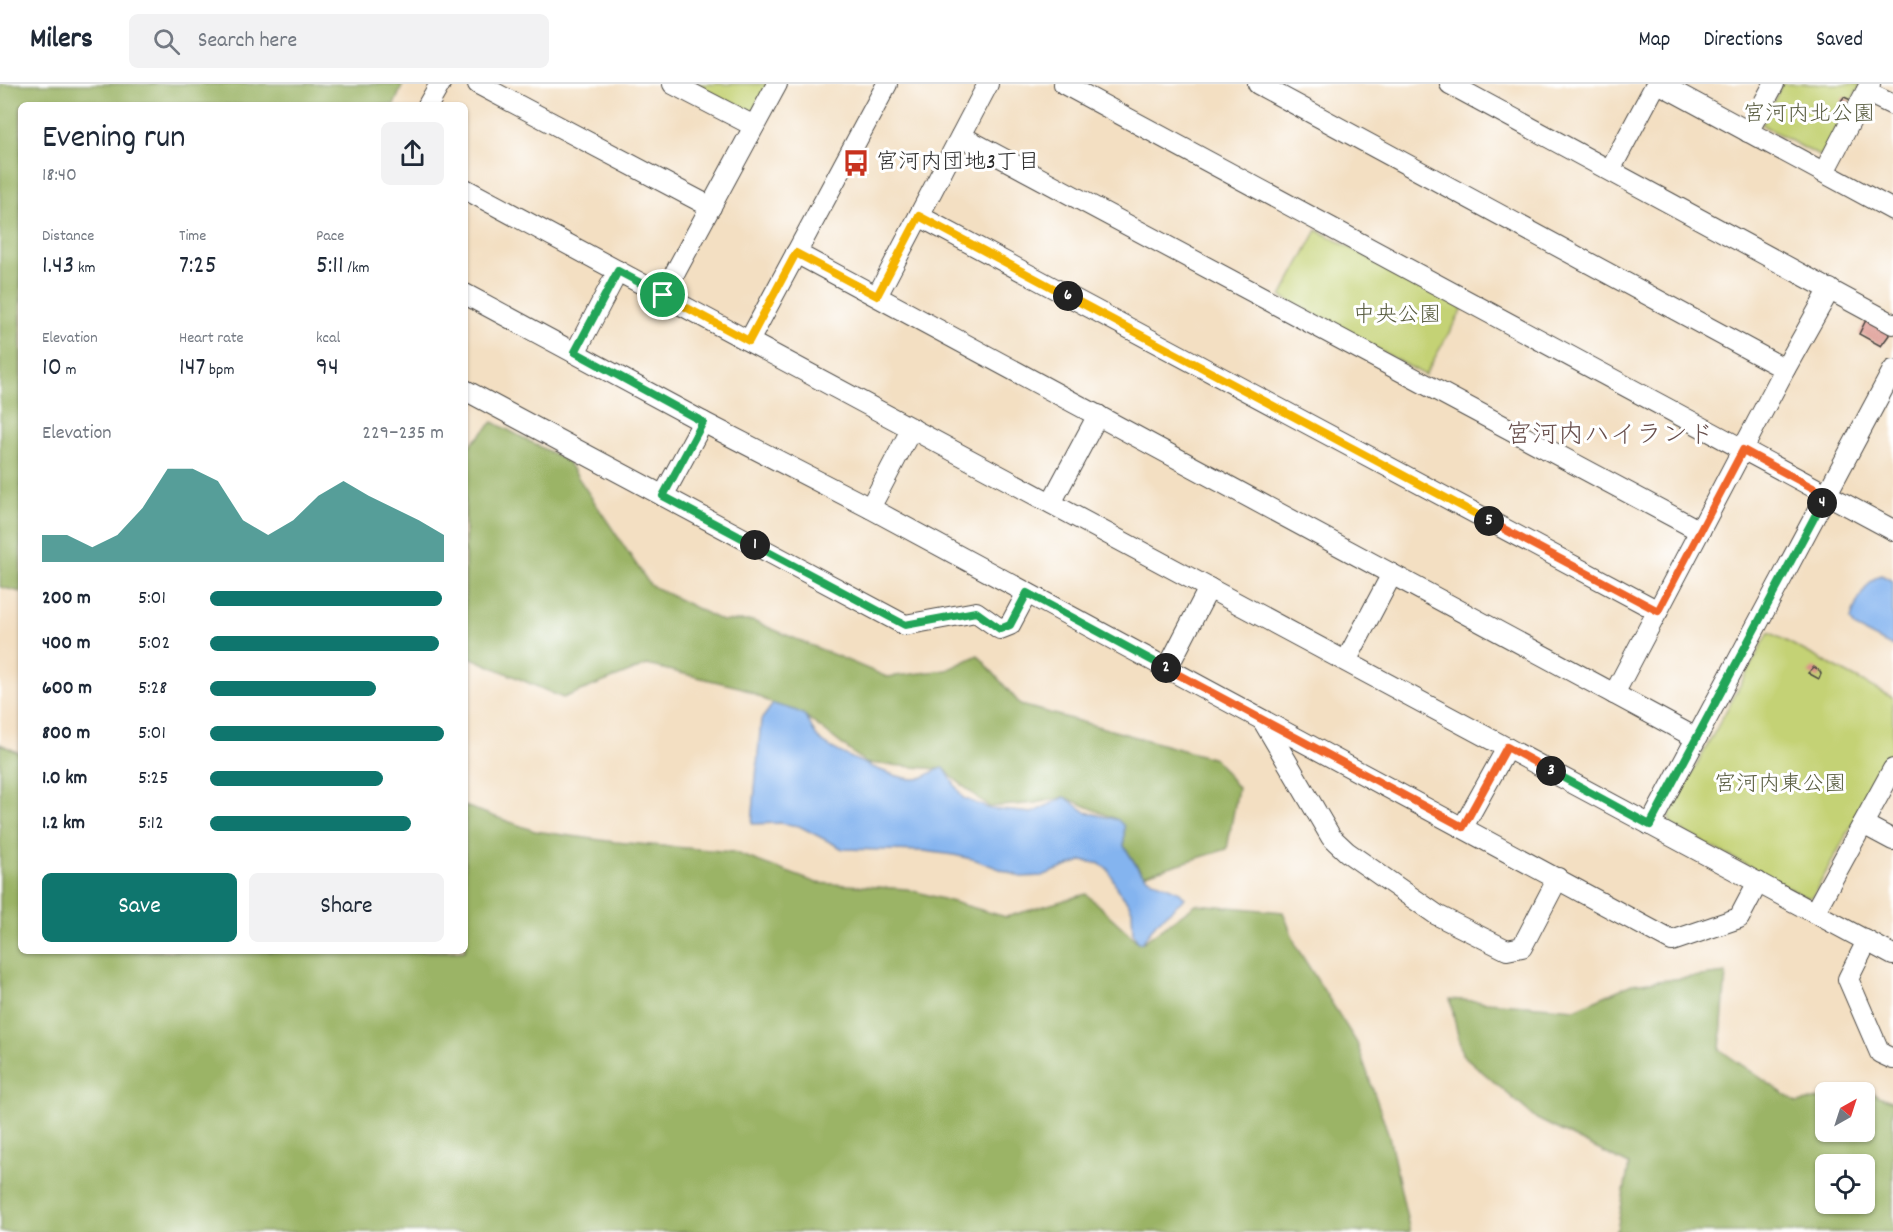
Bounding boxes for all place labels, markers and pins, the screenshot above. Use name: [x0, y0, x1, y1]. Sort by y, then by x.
bus stop icon: 宮河内団地3丁目: [841, 148, 871, 178]
place label: 宮河内団地3丁目: [876, 148, 1040, 179]
pin: [637, 269, 688, 320]
pin: 6: [1053, 281, 1083, 311]
pin: 4: [1807, 488, 1837, 518]
pin: 5: [1474, 506, 1504, 536]
pin: 1: [740, 530, 770, 560]
pin: 2: [1151, 653, 1181, 683]
pin: 3: [1536, 756, 1566, 786]

